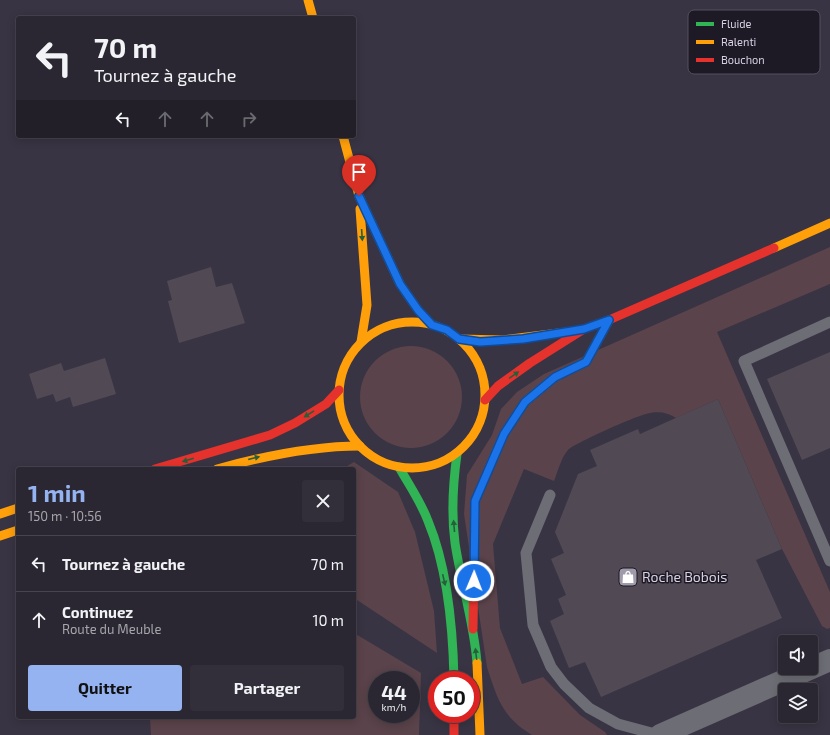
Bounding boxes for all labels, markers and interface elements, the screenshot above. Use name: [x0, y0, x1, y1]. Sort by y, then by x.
legend: [688, 10, 820, 74]
text: Fluide: [721, 17, 751, 30]
text: 70 m: [94, 30, 157, 64]
icon: left: [28, 32, 80, 84]
text: Ralenti: [721, 35, 756, 48]
text: Bouchon: [721, 53, 765, 66]
text: Tournez à gauche: [94, 64, 236, 86]
icon: left: [112, 108, 134, 130]
icon: ahead: [154, 108, 176, 130]
icon: ahead: [196, 108, 218, 130]
icon: right: [238, 108, 260, 130]
pin: [342, 155, 376, 196]
icon: arrive: [348, 161, 370, 183]
one-way arrow: [358, 229, 365, 241]
one-way arrow: [509, 371, 520, 379]
one-way arrow: [303, 411, 315, 418]
one-way arrow: [248, 455, 260, 461]
one-way arrow: [181, 457, 193, 463]
text: 1 min: [28, 478, 86, 507]
button: close: [302, 480, 344, 522]
text: 150 m · 10:56: [28, 508, 102, 524]
one-way arrow: [450, 520, 457, 532]
icon: left: [28, 553, 50, 575]
text: Tournez à gauche: [62, 555, 185, 573]
text: 70 m: [311, 555, 344, 573]
position arrow: [453, 560, 495, 602]
shop icon: Roche Bobois: [617, 566, 639, 588]
place label: Roche Bobois: [642, 568, 727, 585]
one-way arrow: [442, 574, 448, 586]
text: Continuez: [62, 603, 133, 621]
icon: ahead: [28, 609, 50, 631]
text: 10 m: [312, 611, 344, 629]
text: Route du Meuble: [62, 621, 161, 637]
map controls: [778, 635, 818, 723]
button: sound: [778, 635, 818, 675]
one-way arrow: [473, 648, 479, 660]
button: Quitter: [28, 665, 182, 711]
button: Partager: [190, 665, 344, 711]
speed limit sign: 50: [428, 671, 480, 723]
text: 44: [381, 680, 407, 704]
button: layers: [778, 683, 818, 723]
text: km/h: [382, 701, 406, 713]

